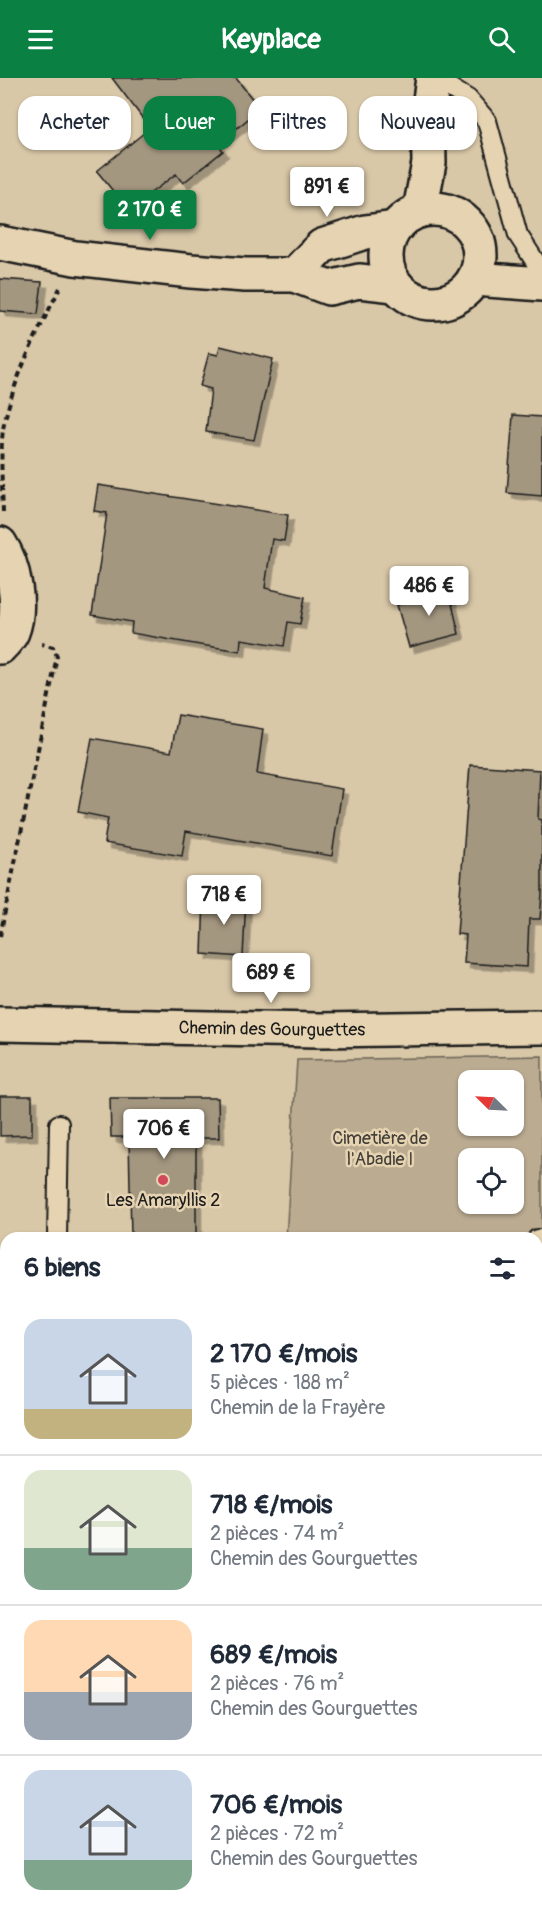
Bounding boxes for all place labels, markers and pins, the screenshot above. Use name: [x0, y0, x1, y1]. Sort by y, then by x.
pin: 891 €: [285, 167, 369, 218]
pin: 2 170 €: [95, 190, 205, 241]
pin: 486 €: [387, 566, 471, 617]
pin: 718 €: [182, 875, 266, 926]
pin: 689 €: [229, 953, 313, 1004]
pin: 706 €: [122, 1109, 206, 1160]
marker: Les Amaryllis 2: [156, 1173, 170, 1187]
place label: Les Amaryllis 2: [106, 1189, 220, 1212]

